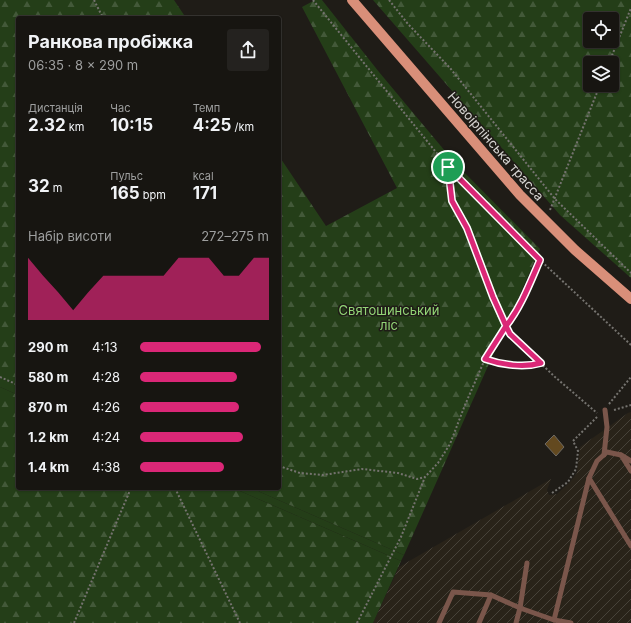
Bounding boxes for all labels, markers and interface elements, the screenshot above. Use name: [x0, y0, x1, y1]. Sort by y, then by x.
map controls: [583, 12, 619, 92]
button: locate: [583, 12, 619, 48]
button: share: [227, 29, 269, 71]
text: Ранкова пробіжка: [28, 31, 193, 52]
button: layers: [583, 56, 619, 92]
text: 06:35 · 8 × 290 m: [28, 57, 138, 73]
street label: Новоірпінська трасса: [444, 88, 548, 204]
text: Дистанція: [28, 101, 83, 115]
text: Час: [110, 101, 131, 115]
text: Темп: [193, 101, 220, 115]
text: 2.32: [28, 115, 66, 135]
text: 10:15: [110, 115, 153, 135]
text: 4:25: [193, 115, 231, 135]
text: km: [66, 120, 84, 134]
text: /km: [231, 120, 254, 134]
pin: [431, 150, 465, 184]
icon: arrive: [437, 156, 459, 178]
text: Пульс: [110, 169, 143, 183]
text: kcal: [193, 169, 214, 183]
text: 32: [28, 176, 50, 196]
text: m: [50, 181, 62, 195]
text: 165: [110, 183, 140, 203]
text: 171: [193, 183, 217, 203]
text: bpm: [140, 188, 166, 202]
text: Набір висоти: [28, 228, 112, 244]
text: 272–275 m: [201, 228, 269, 244]
park label: Святошинський ліс: [339, 302, 439, 333]
text: 290 m: [28, 339, 68, 355]
text: 4:13: [92, 339, 117, 355]
text: 580 m: [28, 369, 68, 385]
text: 4:28: [92, 369, 120, 385]
text: 870 m: [28, 399, 68, 415]
text: 4:26: [92, 399, 120, 415]
text: 1.2 km: [28, 429, 69, 445]
text: 4:24: [92, 429, 120, 445]
text: 1.4 km: [28, 459, 69, 475]
text: 4:38: [92, 459, 120, 475]

